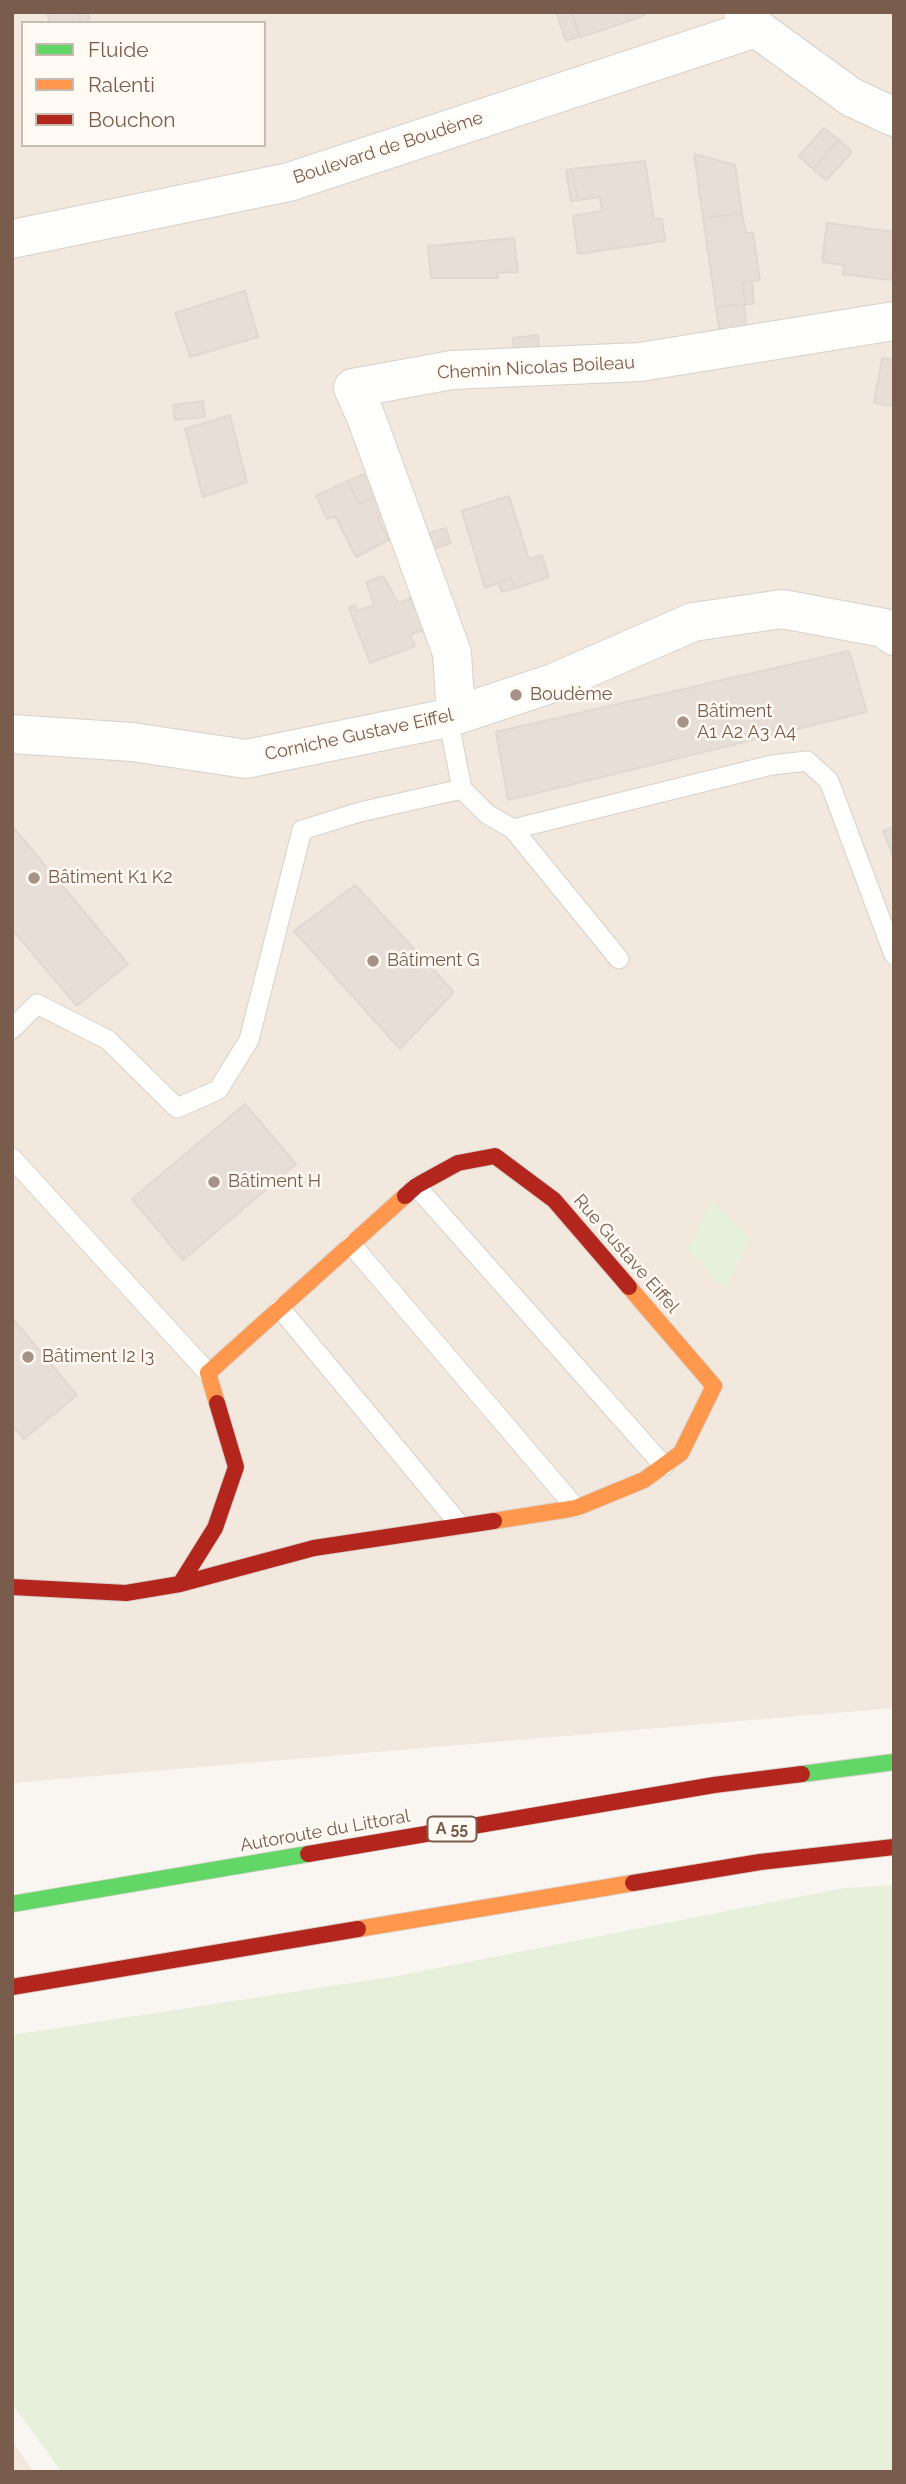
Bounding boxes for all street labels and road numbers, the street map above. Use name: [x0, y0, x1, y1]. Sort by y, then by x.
street label: Boulevard de Boudème: [290, 107, 486, 189]
street label: Chemin Nicolas Boileau: [437, 352, 635, 384]
street label: Corniche Gustave Eiffel: [263, 704, 455, 766]
street label: Rue Gustave Eiffel: [569, 1190, 683, 1318]
street label: Autoroute du Littoral: [238, 1805, 412, 1857]
road number: A 55: [428, 1816, 476, 1842]

